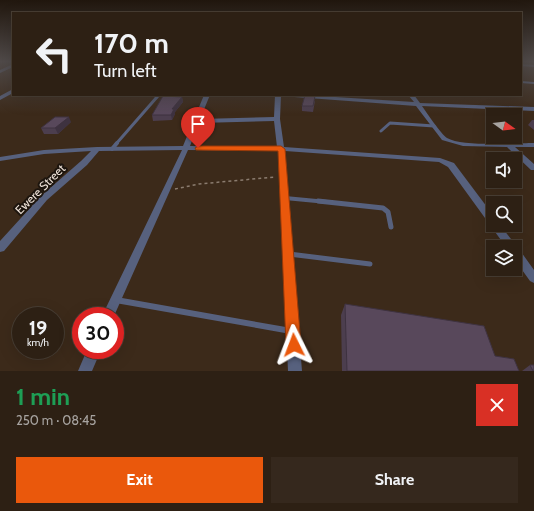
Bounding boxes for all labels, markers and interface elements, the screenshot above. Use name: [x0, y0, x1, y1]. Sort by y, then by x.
text: 170 m: [94, 26, 169, 60]
icon: left: [28, 28, 80, 80]
text: Turn left: [94, 60, 157, 82]
pin: [181, 107, 215, 148]
north arrow: [486, 108, 522, 144]
map controls: [486, 108, 522, 276]
icon: arrive: [187, 113, 209, 135]
button: sound: [486, 152, 522, 188]
street label: Ewere Street: [12, 161, 68, 217]
button: search: [486, 196, 522, 232]
button: layers: [486, 240, 522, 276]
speed limit sign: 30: [72, 307, 124, 359]
text: 19: [29, 316, 47, 340]
position arrow: [273, 324, 315, 366]
text: km/h: [27, 336, 49, 349]
text: 1 min: [16, 382, 70, 411]
button: close: [476, 384, 518, 426]
text: 250 m · 08:45: [16, 412, 96, 428]
button: Exit: [16, 457, 263, 503]
button: Share: [271, 457, 518, 503]

